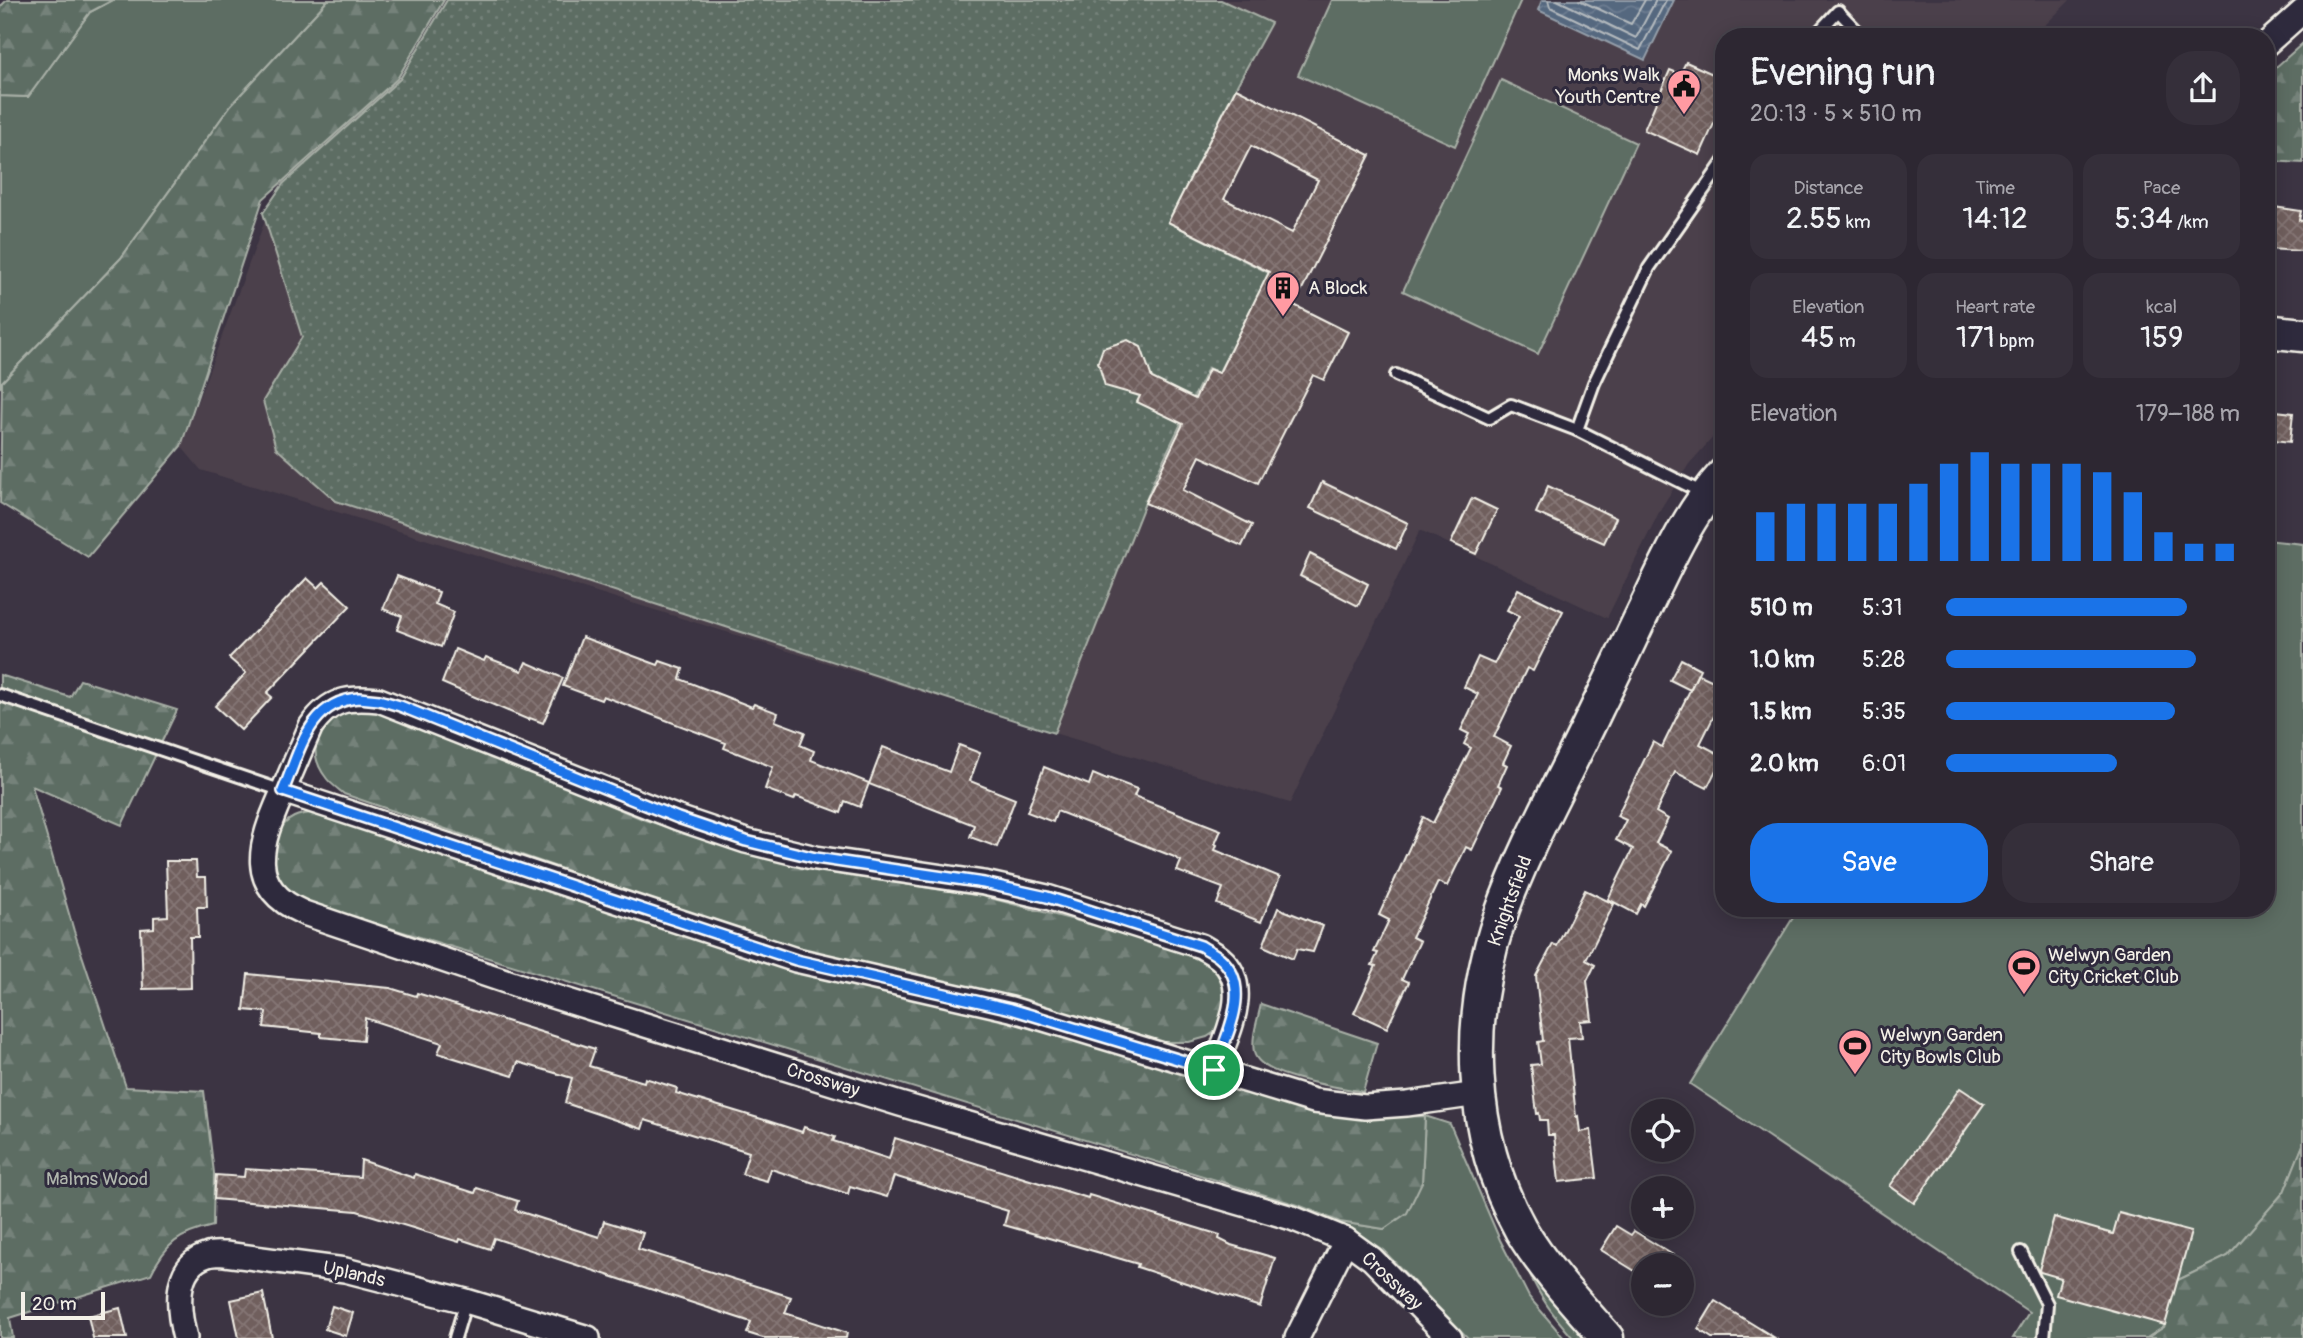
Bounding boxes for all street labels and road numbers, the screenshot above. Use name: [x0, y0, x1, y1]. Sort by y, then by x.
street label: Knightsfield: [1483, 852, 1537, 950]
street label: Crossway: [784, 1058, 862, 1102]
street label: Crossway: [1356, 1247, 1428, 1315]
street label: Uplands: [321, 1256, 388, 1292]

